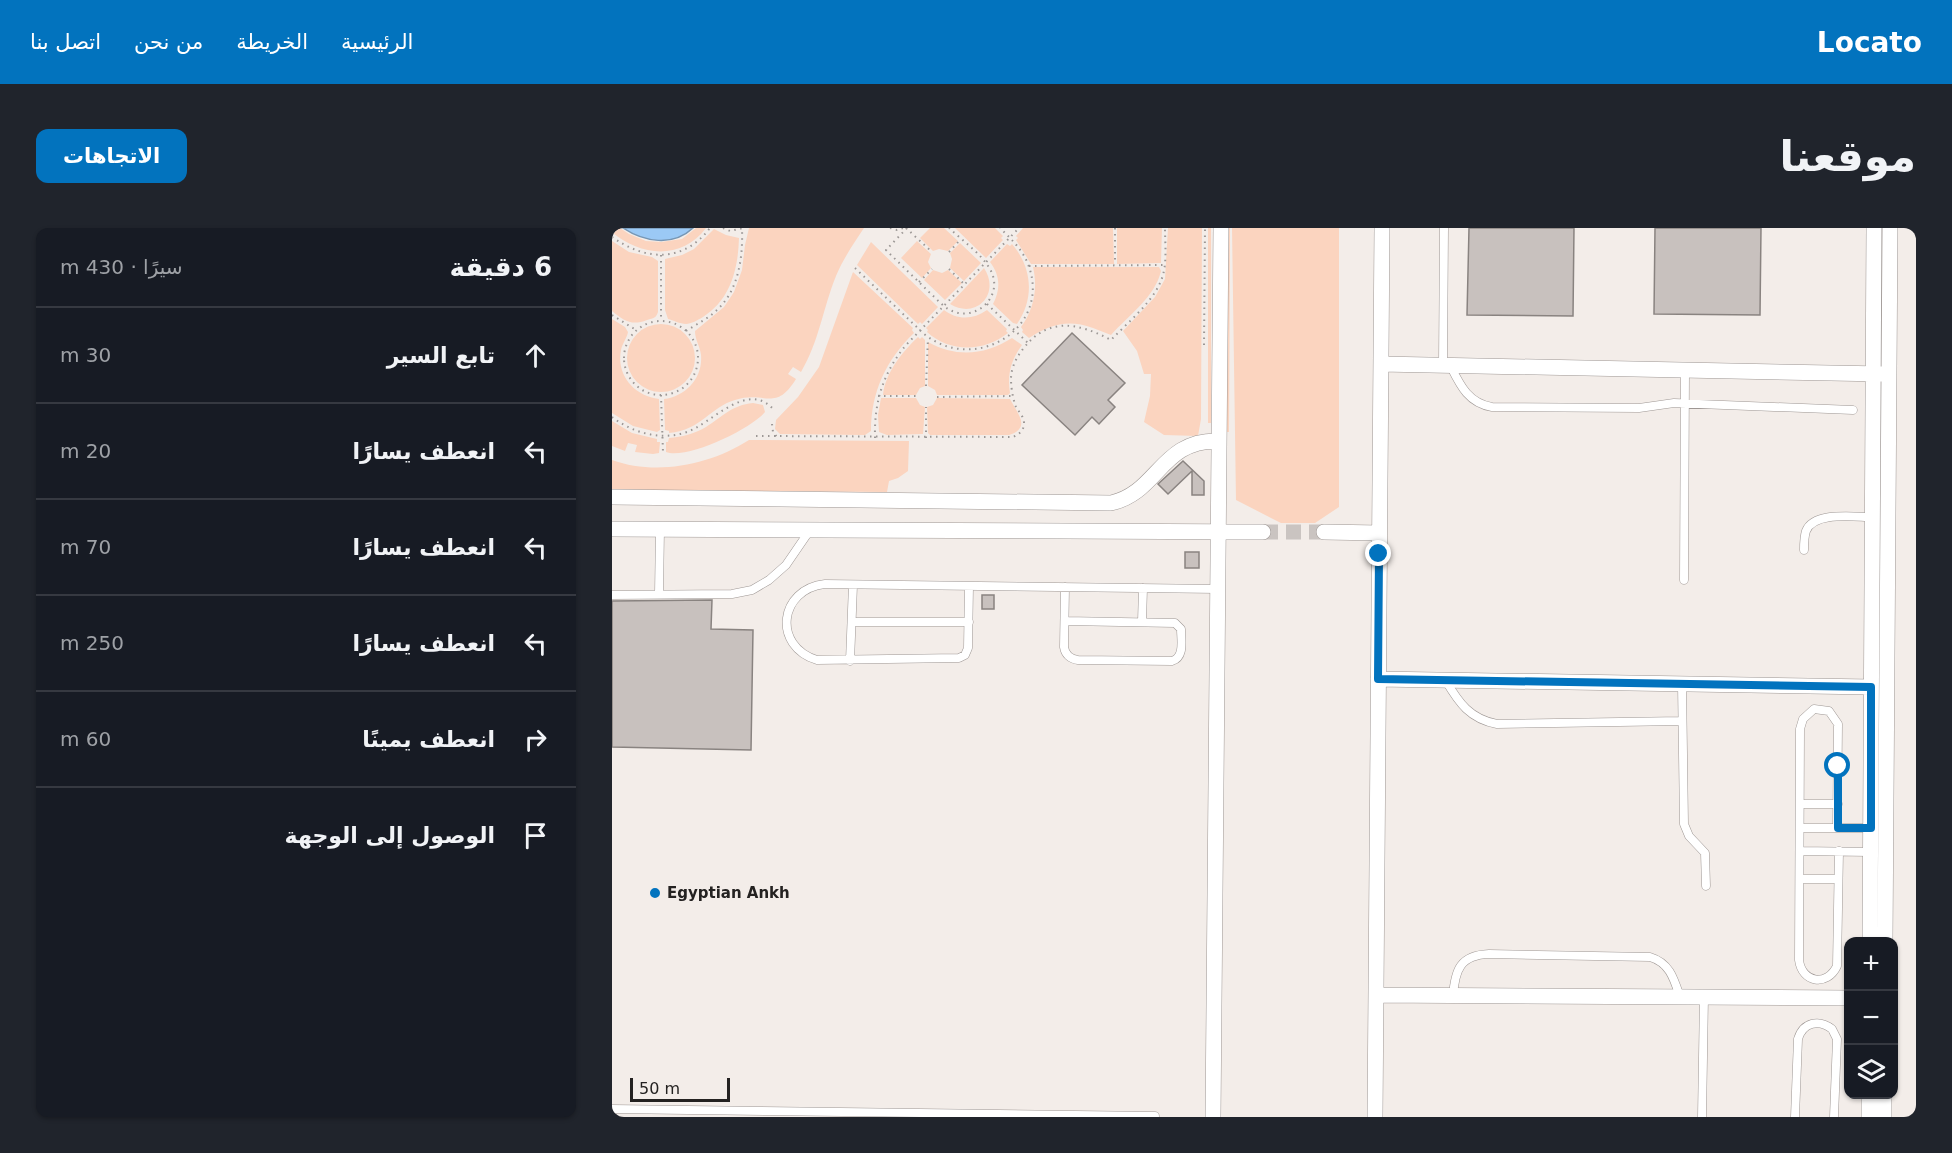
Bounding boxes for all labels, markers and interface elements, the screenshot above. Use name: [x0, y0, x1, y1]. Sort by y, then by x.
text: Locato: [1817, 26, 1922, 59]
text: اتصل بنا: [30, 30, 101, 54]
text: من نحن: [134, 30, 203, 54]
text: الخريطة: [236, 30, 308, 54]
text: الرئيسية: [341, 30, 413, 54]
button: الاتجاهات: [36, 129, 187, 183]
text: موقعنا: [1780, 132, 1916, 181]
text: 6 دقيقة: [449, 252, 552, 282]
text: سيرًا · 430 m: [60, 255, 183, 279]
icon: ahead: [519, 339, 552, 372]
text: 30 m: [60, 343, 111, 367]
text: تابع السير: [387, 343, 495, 368]
icon: left: [519, 435, 552, 468]
text: 20 m: [60, 439, 111, 463]
text: انعطف يسارًا: [352, 439, 495, 464]
icon: left: [519, 531, 552, 564]
text: 70 m: [60, 535, 111, 559]
text: انعطف يسارًا: [352, 535, 495, 560]
route end: [1365, 540, 1391, 566]
icon: left: [519, 627, 552, 660]
text: 250 m: [60, 631, 124, 655]
text: انعطف يسارًا: [352, 631, 495, 656]
icon: right: [519, 723, 552, 756]
text: 60 m: [60, 727, 111, 751]
text: انعطف يمينًا: [362, 727, 495, 752]
route start: [1824, 752, 1850, 778]
icon: arrive: [519, 819, 552, 852]
text: الوصول إلى الوجهة: [285, 823, 495, 848]
place label: Egyptian Ankh: [667, 884, 790, 902]
marker: Egyptian Ankh: [648, 886, 662, 900]
map controls: [1844, 937, 1898, 1099]
button: +: [1844, 937, 1898, 991]
button: −: [1844, 991, 1898, 1045]
button: layers: [1844, 1045, 1898, 1099]
scale bar: [630, 1075, 730, 1102]
text: 50 m: [639, 1079, 680, 1098]

